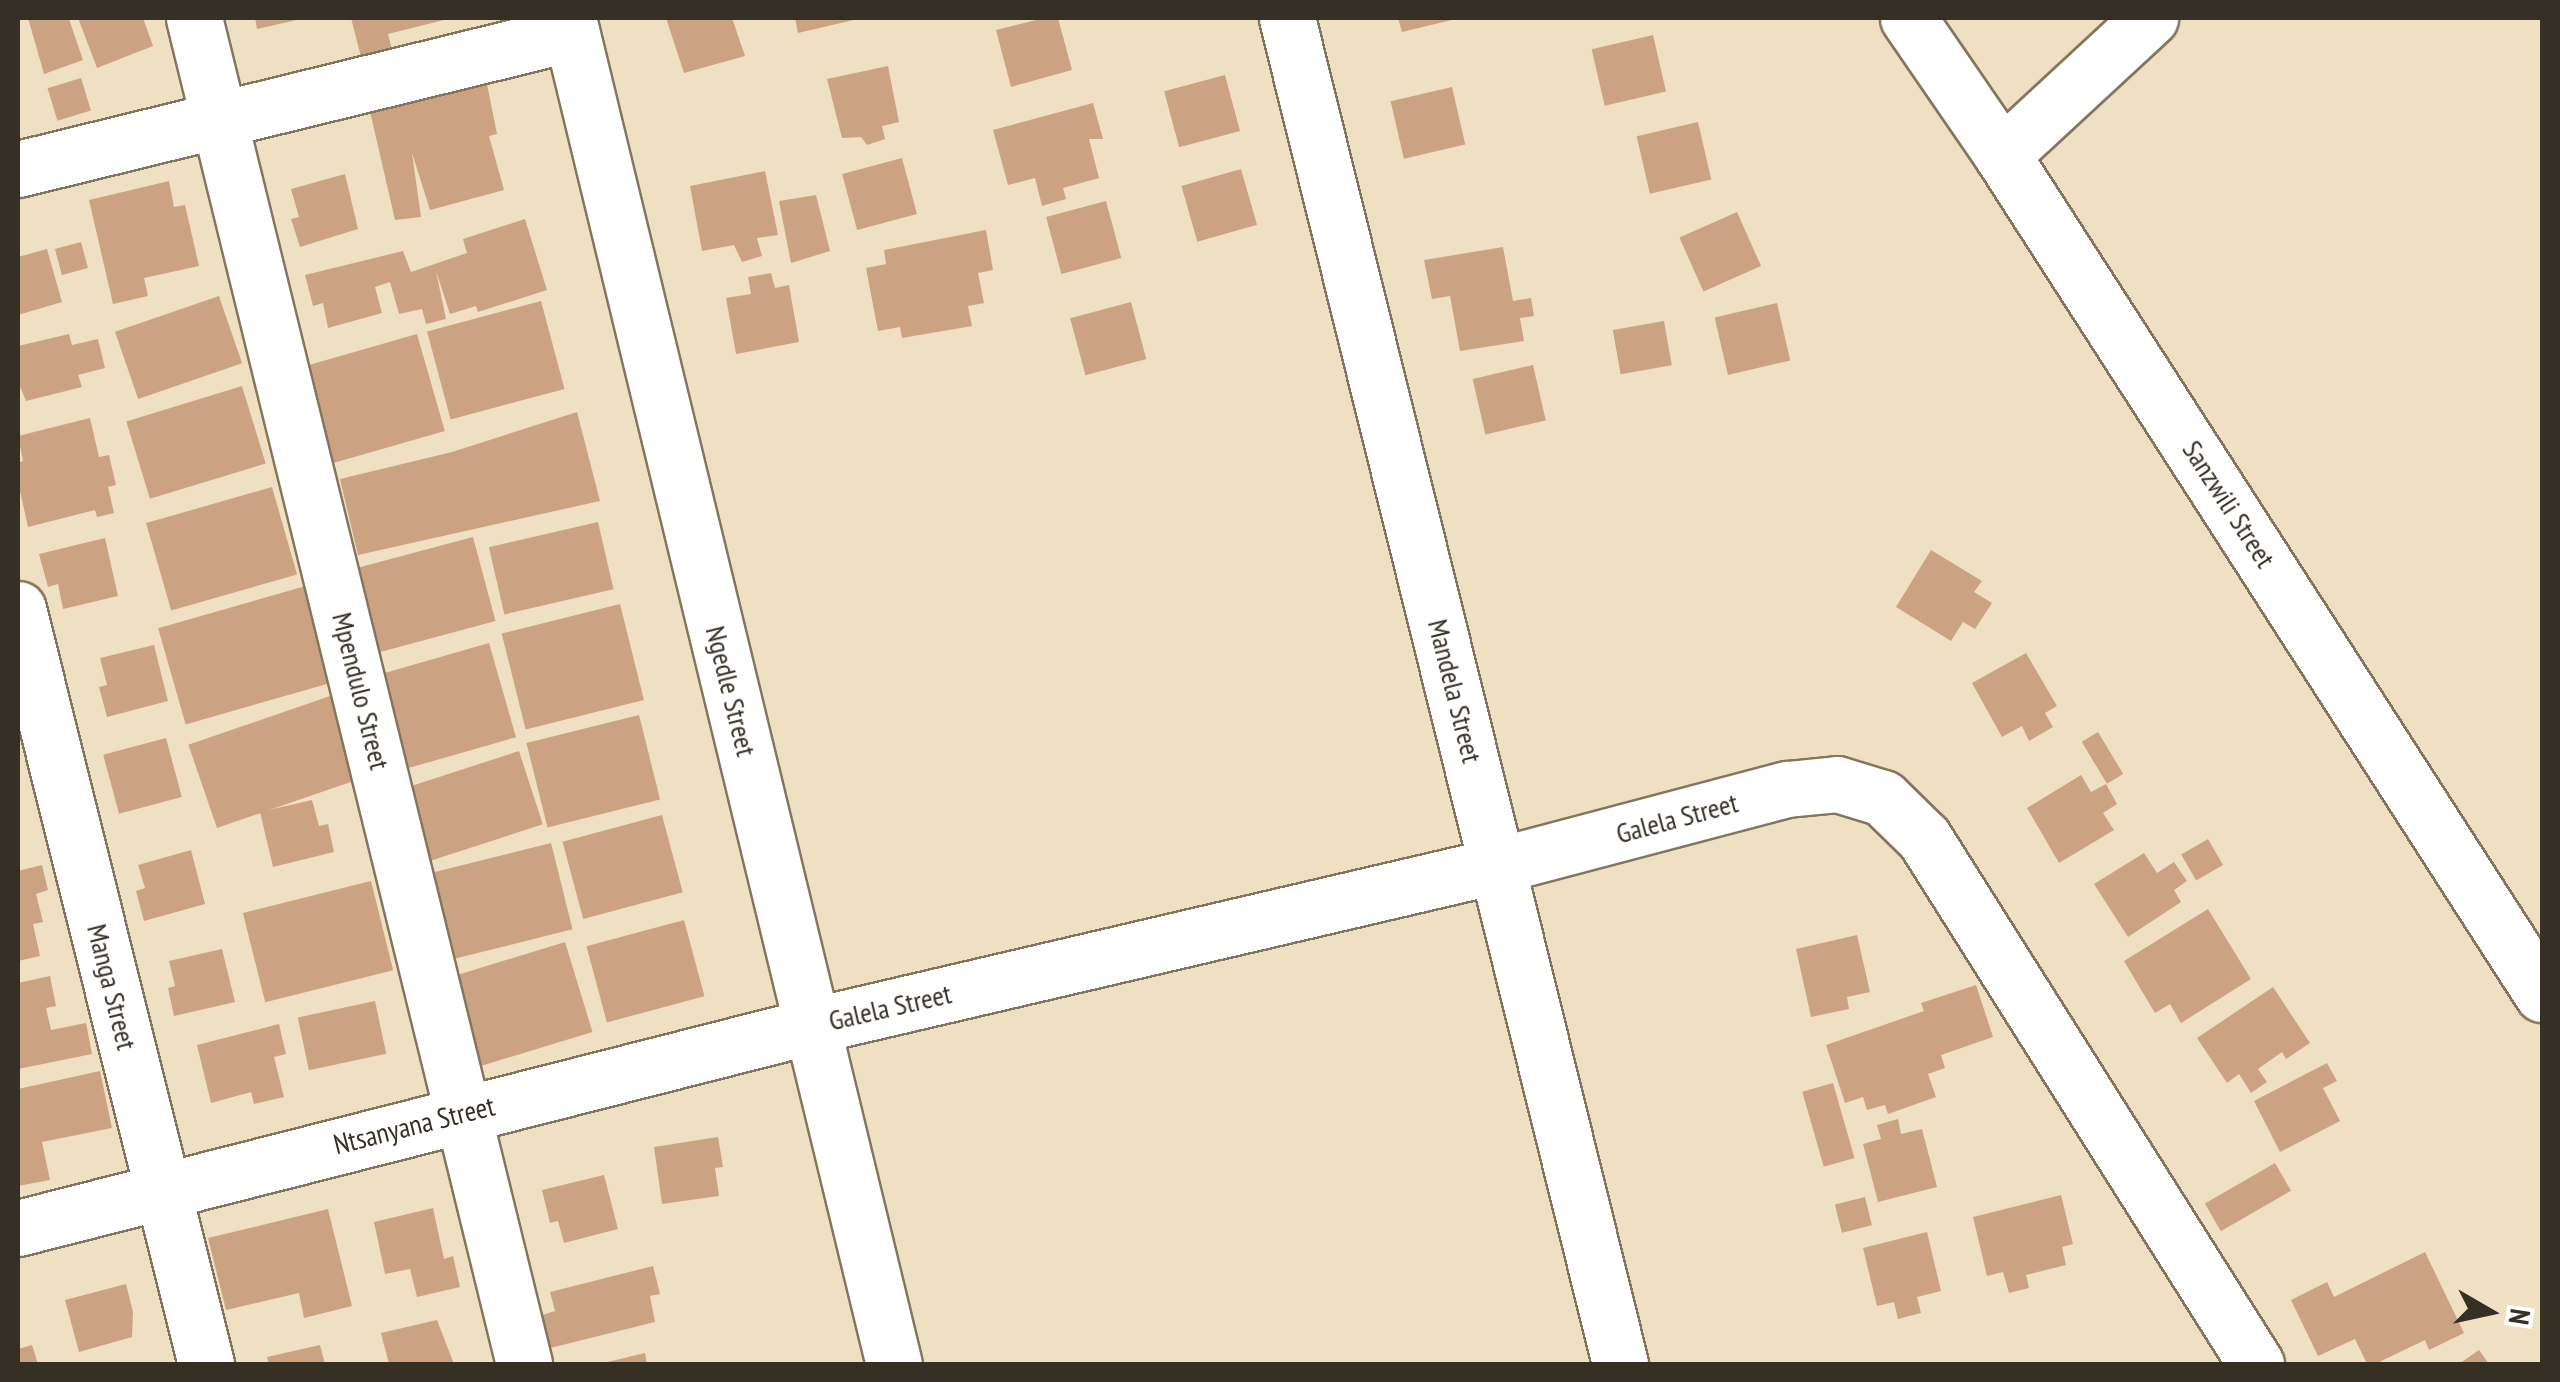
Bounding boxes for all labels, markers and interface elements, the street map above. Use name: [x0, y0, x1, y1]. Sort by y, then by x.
street label: Sanzwili Street: [2176, 434, 2282, 574]
street label: Mpendulo Street: [325, 609, 397, 773]
street label: Mandela Street: [1421, 616, 1489, 766]
street label: Ngedle Street: [699, 622, 763, 760]
street label: Galela Street: [1612, 786, 1742, 850]
street label: Manga Street: [80, 921, 144, 1053]
street label: Galela Street: [825, 977, 955, 1037]
street label: Ntsanyana Street: [330, 1089, 498, 1161]
north arrow: [2440, 1262, 2540, 1362]
text: N: [2501, 1306, 2540, 1327]

